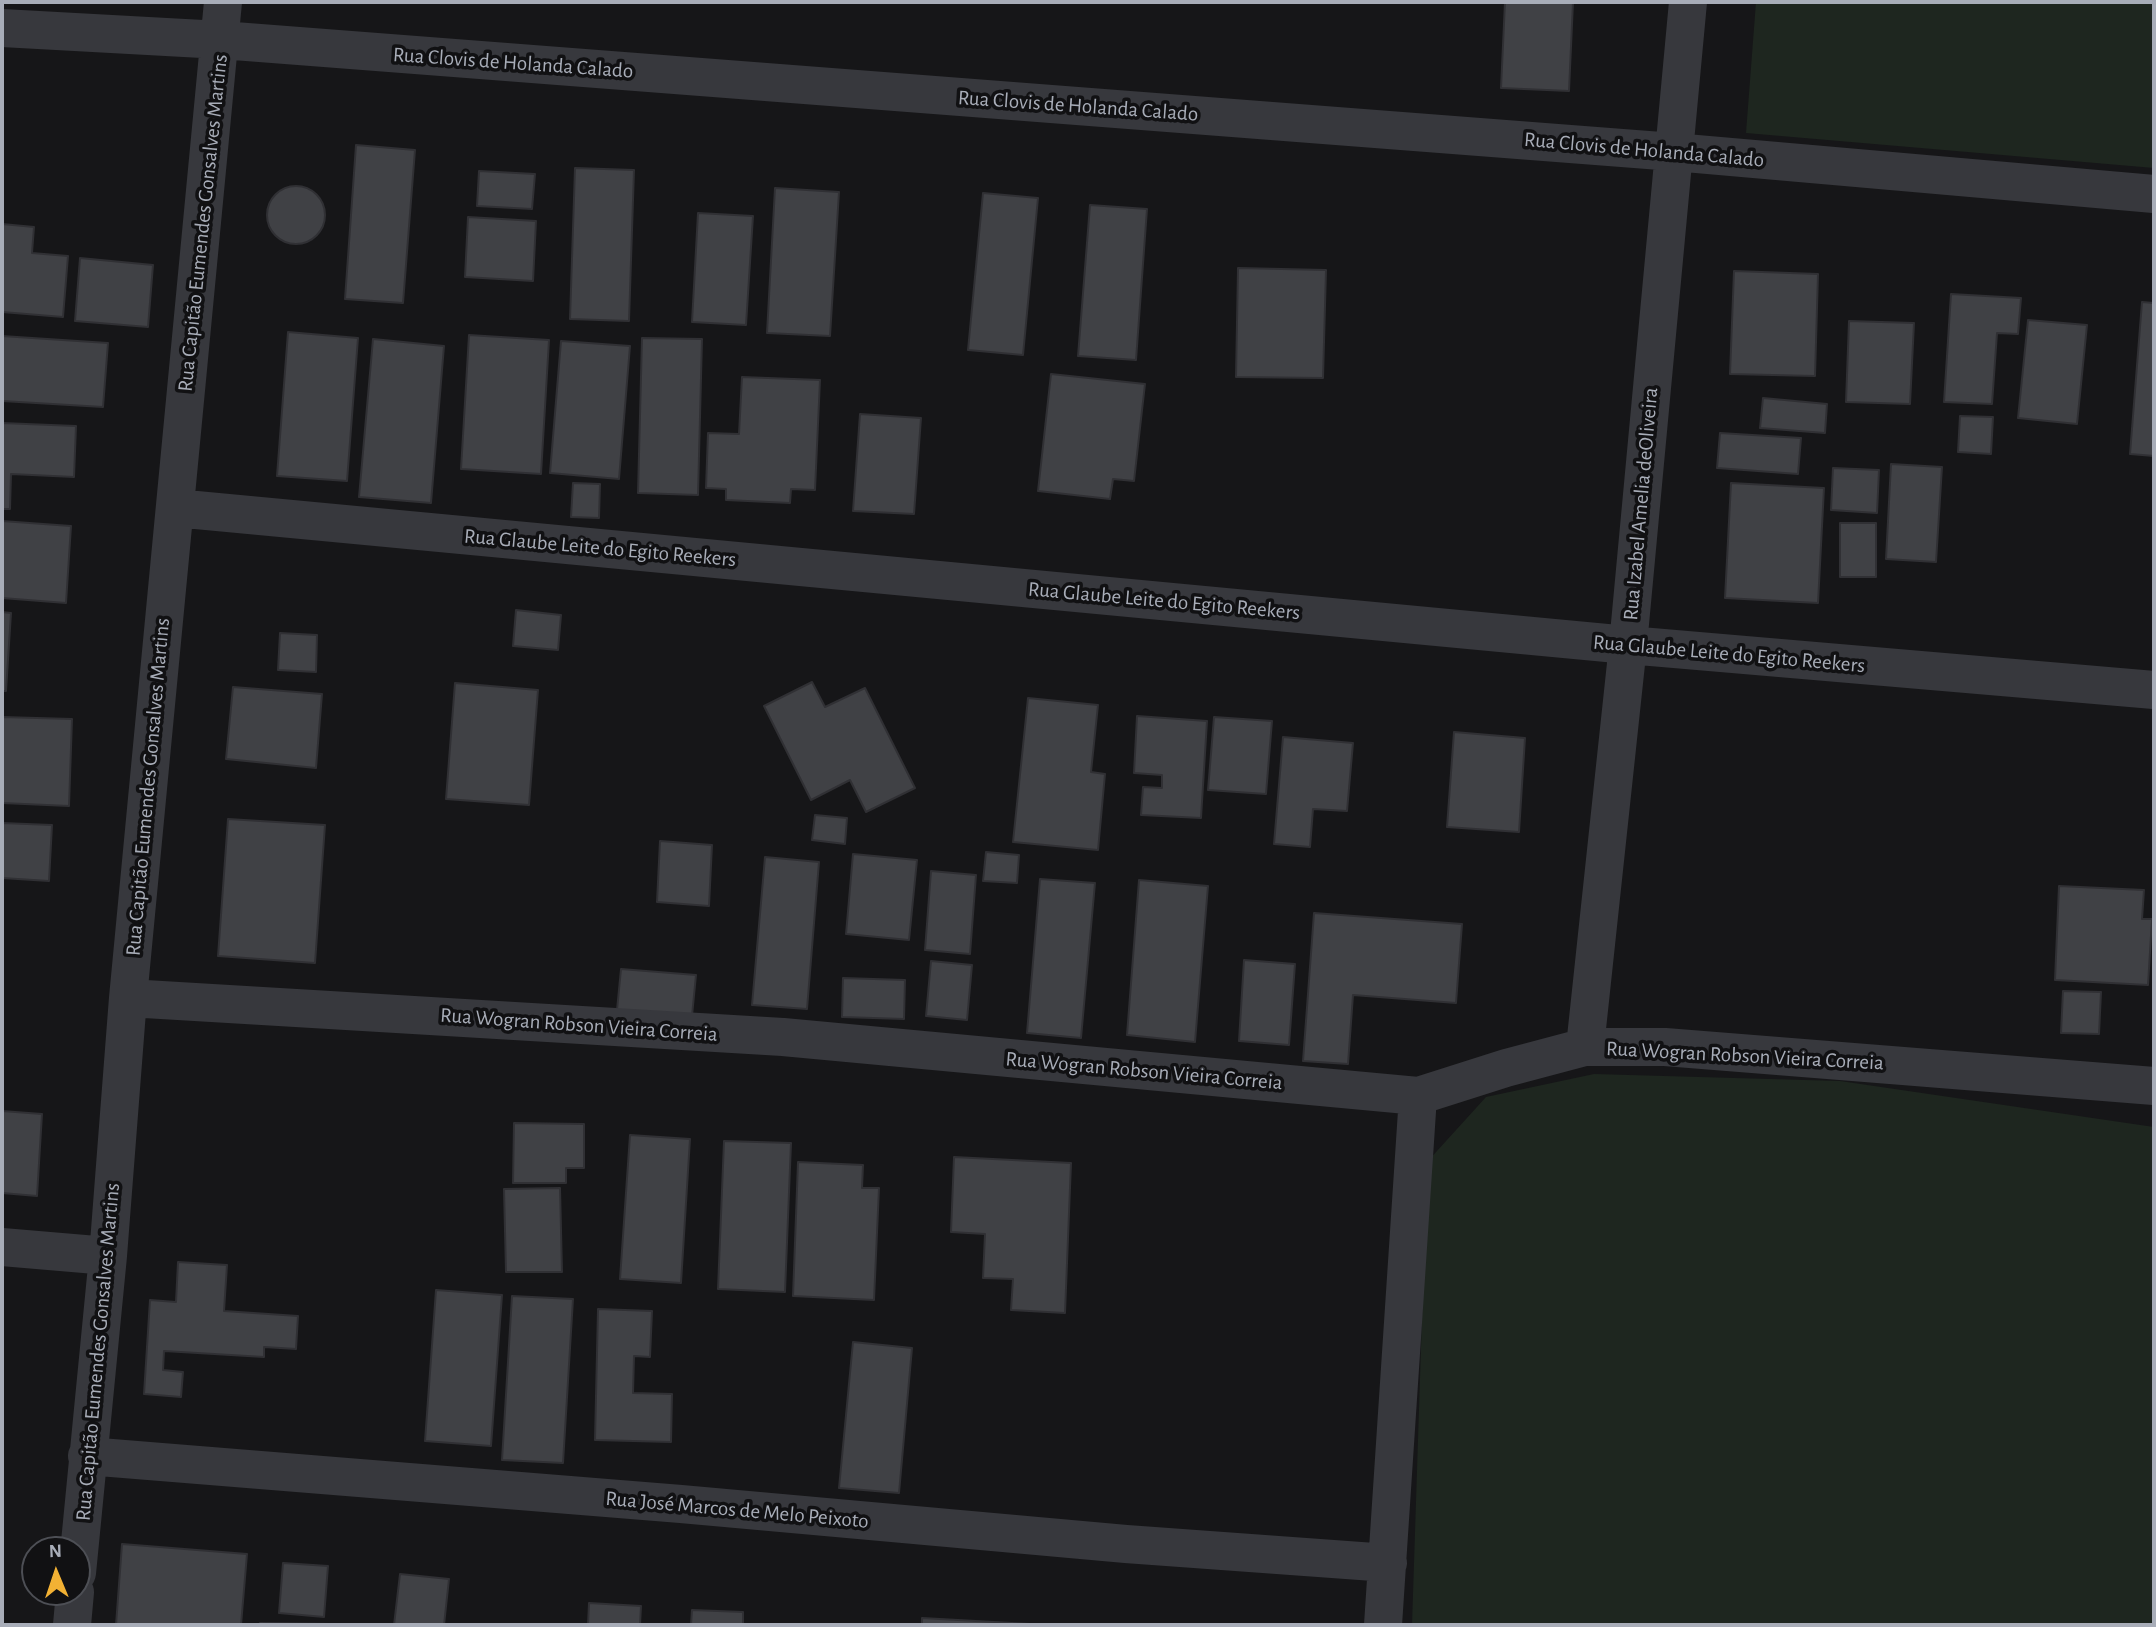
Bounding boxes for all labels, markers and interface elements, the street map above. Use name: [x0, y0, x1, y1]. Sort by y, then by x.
street label: Rua Clovis de Holanda Calado: [392, 42, 634, 84]
street label: Rua Capitão Eumendes Gonsalves Martins: [173, 53, 233, 393]
street label: Rua Clovis de Holanda Calado: [957, 85, 1199, 127]
street label: Rua Clovis de Holanda Calado: [1523, 127, 1765, 173]
street label: Rua Izabel Amelia deOliveira: [1618, 386, 1664, 622]
street label: Rua Glaube Leite do Egito Reekers: [463, 524, 737, 572]
street label: Rua Glaube Leite do Egito Reekers: [1027, 577, 1301, 625]
street label: Rua Capitão Eumendes Gonsalves Martins: [121, 617, 175, 957]
street label: Rua Glaube Leite do Egito Reekers: [1592, 630, 1866, 678]
street label: Rua Wogran Robson Vieira Correia: [439, 1003, 719, 1047]
street label: Rua Wogran Robson Vieira Correia: [1606, 1036, 1884, 1076]
street label: Rua Wogran Robson Vieira Correia: [1004, 1046, 1284, 1096]
street label: Rua Capitão Eumendes Gonsalves Martins: [71, 1182, 125, 1522]
street label: Rua José Marcos de Melo Peixoto: [604, 1486, 870, 1534]
north arrow: [21, 1536, 91, 1606]
text: N: [48, 1542, 62, 1561]

